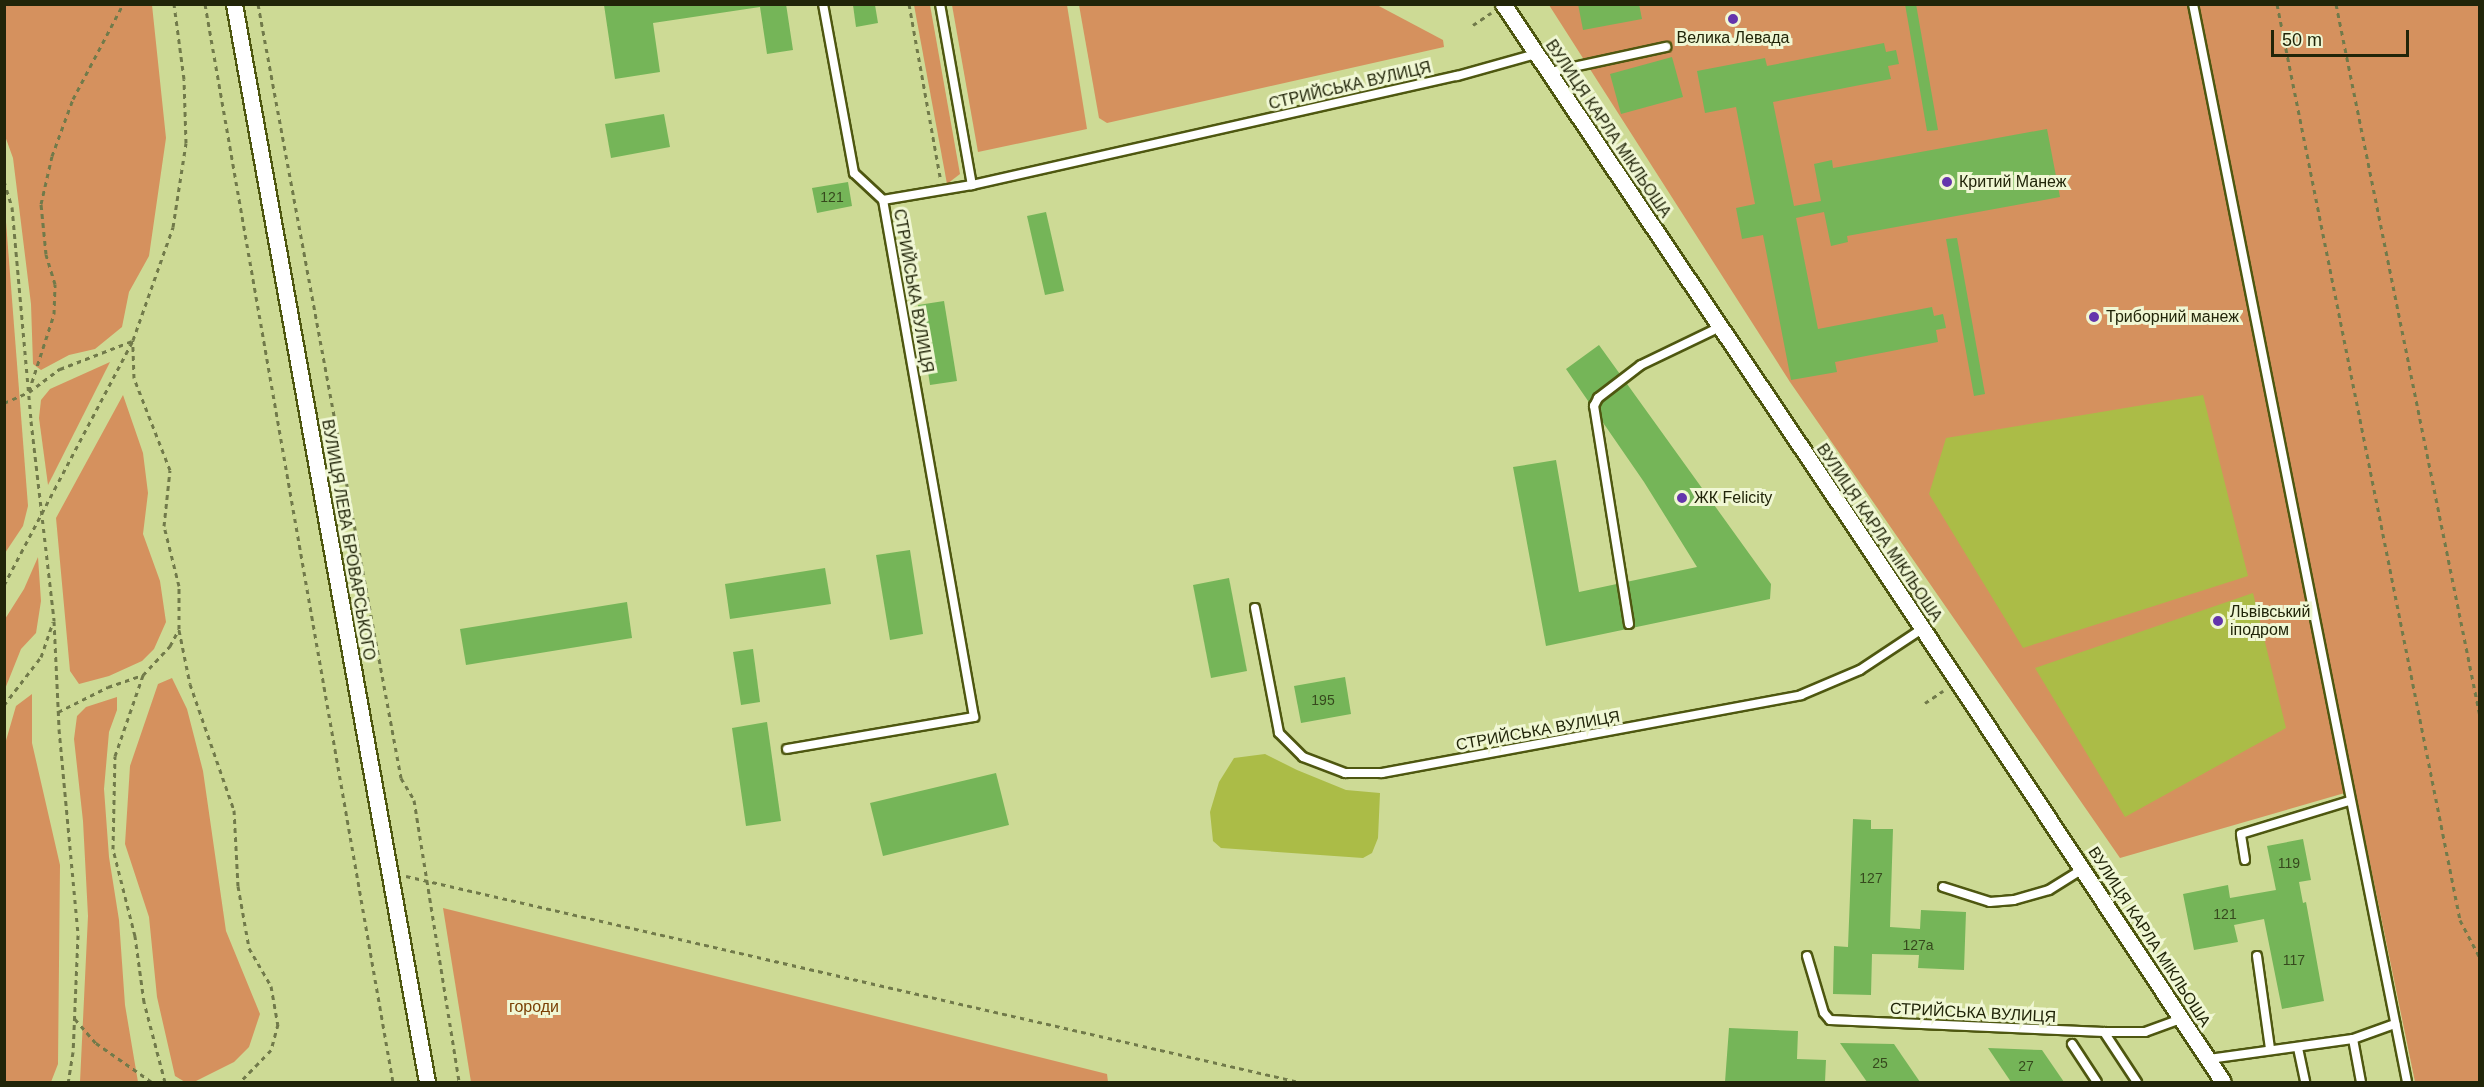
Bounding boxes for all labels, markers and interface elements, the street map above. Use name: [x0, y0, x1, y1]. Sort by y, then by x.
marker: Велика Левада: [1726, 12, 1740, 26]
scale bar: [2274, 18, 2412, 56]
place label: Велика Левада: [1677, 28, 1789, 48]
text: 50 m: [2282, 30, 2322, 50]
street label: ВУЛИЦЯ КАРЛА МІКЛЬОША: [1541, 36, 1675, 222]
street label: СТРИЙСЬКА ВУЛИЦЯ: [1267, 58, 1433, 114]
place label: Критий Манеж: [1959, 172, 2066, 192]
marker: Критий Манеж: [1940, 175, 1954, 189]
house number: 121: [820, 189, 844, 205]
street label: СТРИЙСЬКА ВУЛИЦЯ: [889, 208, 937, 374]
place label: Триборний манеж: [2106, 307, 2239, 327]
marker: Триборний манеж: [2087, 310, 2101, 324]
street label: ВУЛИЦЯ ЛЕВА БРОВАРСЬКОГО: [317, 418, 379, 662]
street label: ВУЛИЦЯ КАРЛА МІКЛЬОША: [1812, 440, 1946, 626]
place label: ЖК Felicity: [1694, 488, 1772, 508]
marker: ЖК Felicity: [1675, 491, 1689, 505]
place label: Львівський іподром: [2230, 602, 2310, 640]
marker: Львівський іподром: [2211, 614, 2225, 628]
house number: 195: [1311, 692, 1335, 708]
street label: СТРИЙСЬКА ВУЛИЦЯ: [1455, 707, 1621, 755]
street label: ВУЛИЦЯ КАРЛА МІКЛЬОША: [2084, 843, 2214, 1031]
house number: 119: [2278, 855, 2300, 871]
house number: 127: [1859, 870, 1883, 886]
house number: 121: [2213, 906, 2237, 922]
house number: 127а: [1902, 937, 1934, 953]
house number: 117: [2283, 952, 2305, 968]
park label: городи: [509, 997, 559, 1017]
street label: СТРИЙСЬКА ВУЛИЦЯ: [1890, 999, 2056, 1027]
house number: 25: [1872, 1055, 1888, 1071]
house number: 27: [2018, 1058, 2034, 1074]

